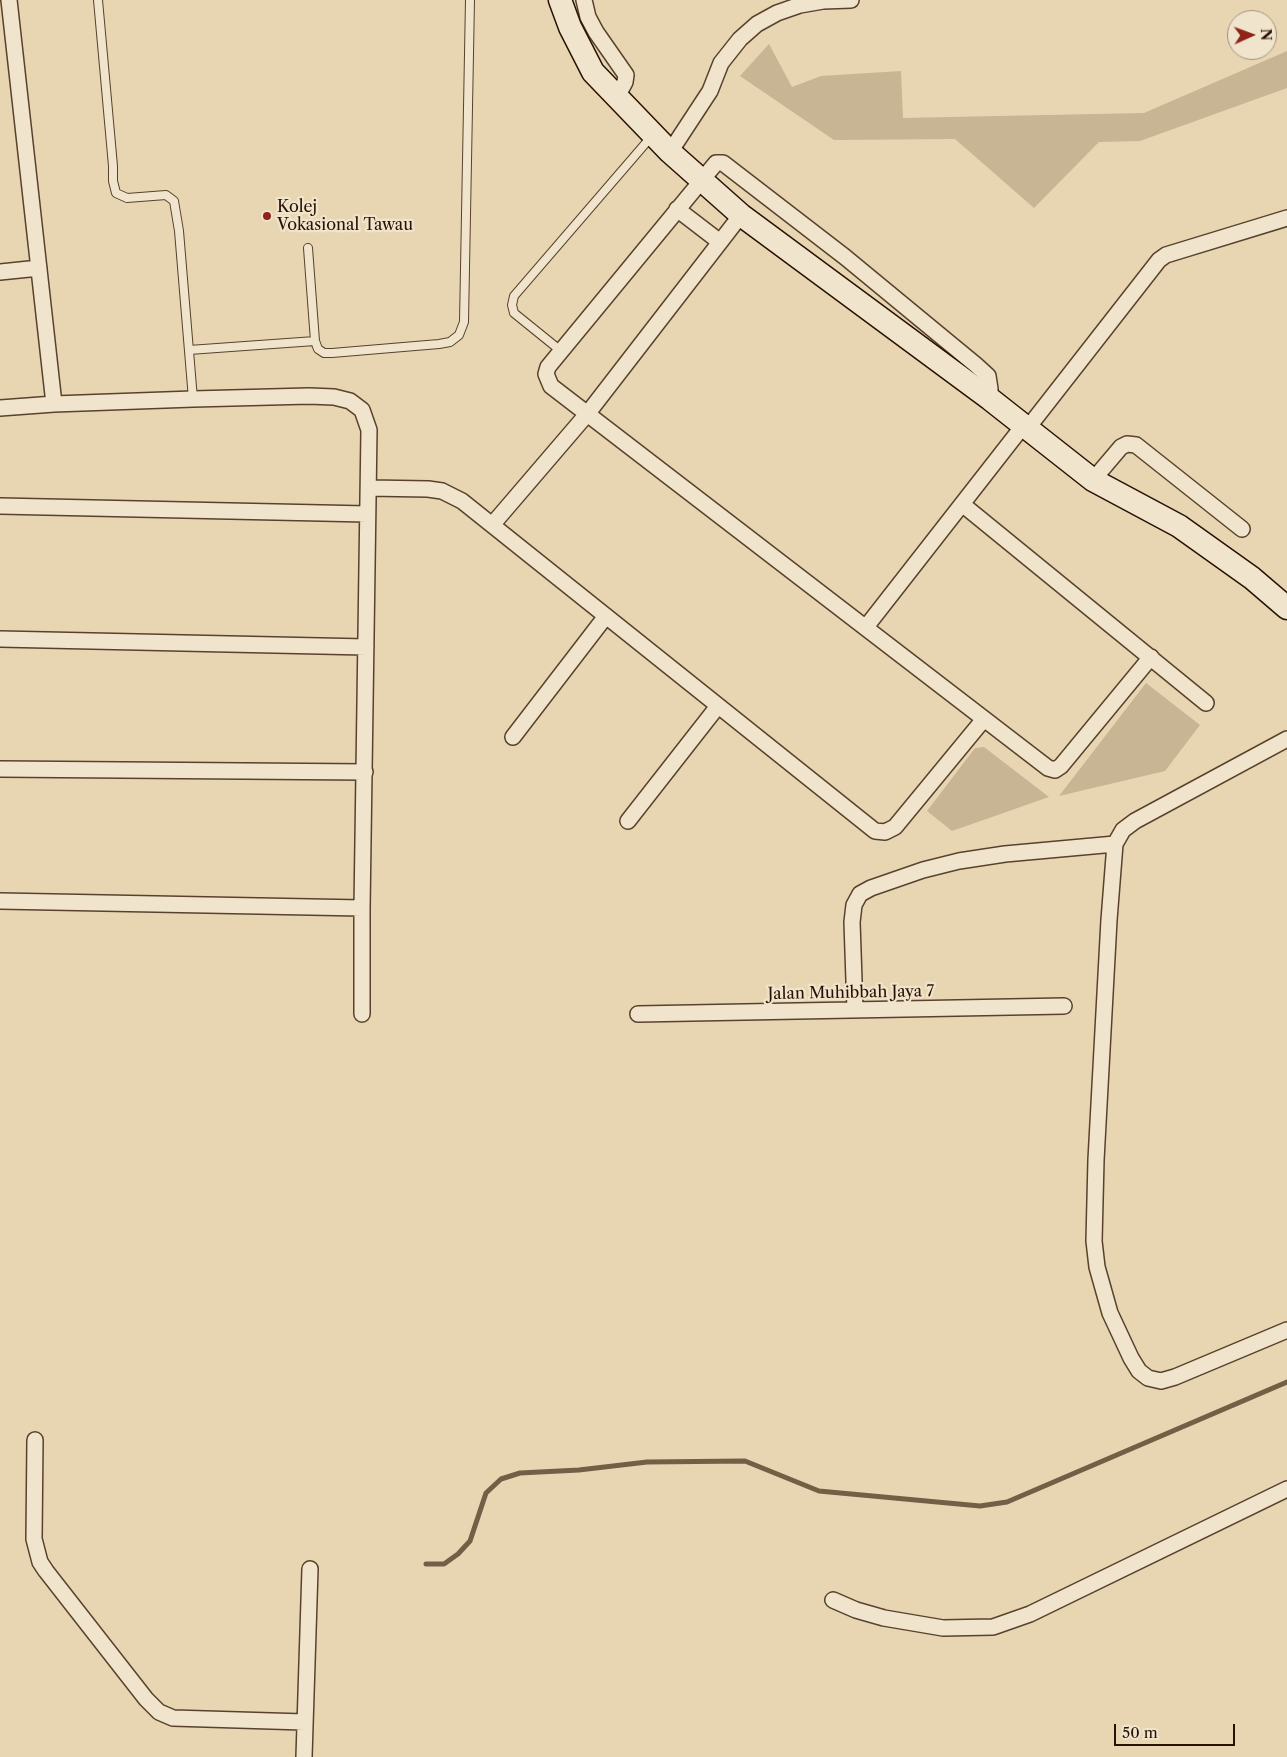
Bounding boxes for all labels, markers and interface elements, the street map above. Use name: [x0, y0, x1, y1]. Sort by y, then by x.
north arrow: [1227, 10, 1277, 60]
text: N: [1257, 28, 1275, 41]
place label: Kolej Vokasional Tawau: [277, 197, 413, 235]
marker: Kolej Vokasional Tawau: [261, 210, 273, 222]
street label: Jalan Muhibbah Jaya 7: [768, 982, 934, 1004]
scale bar: [1117, 1714, 1238, 1746]
text: 50 m: [1122, 1723, 1158, 1742]

